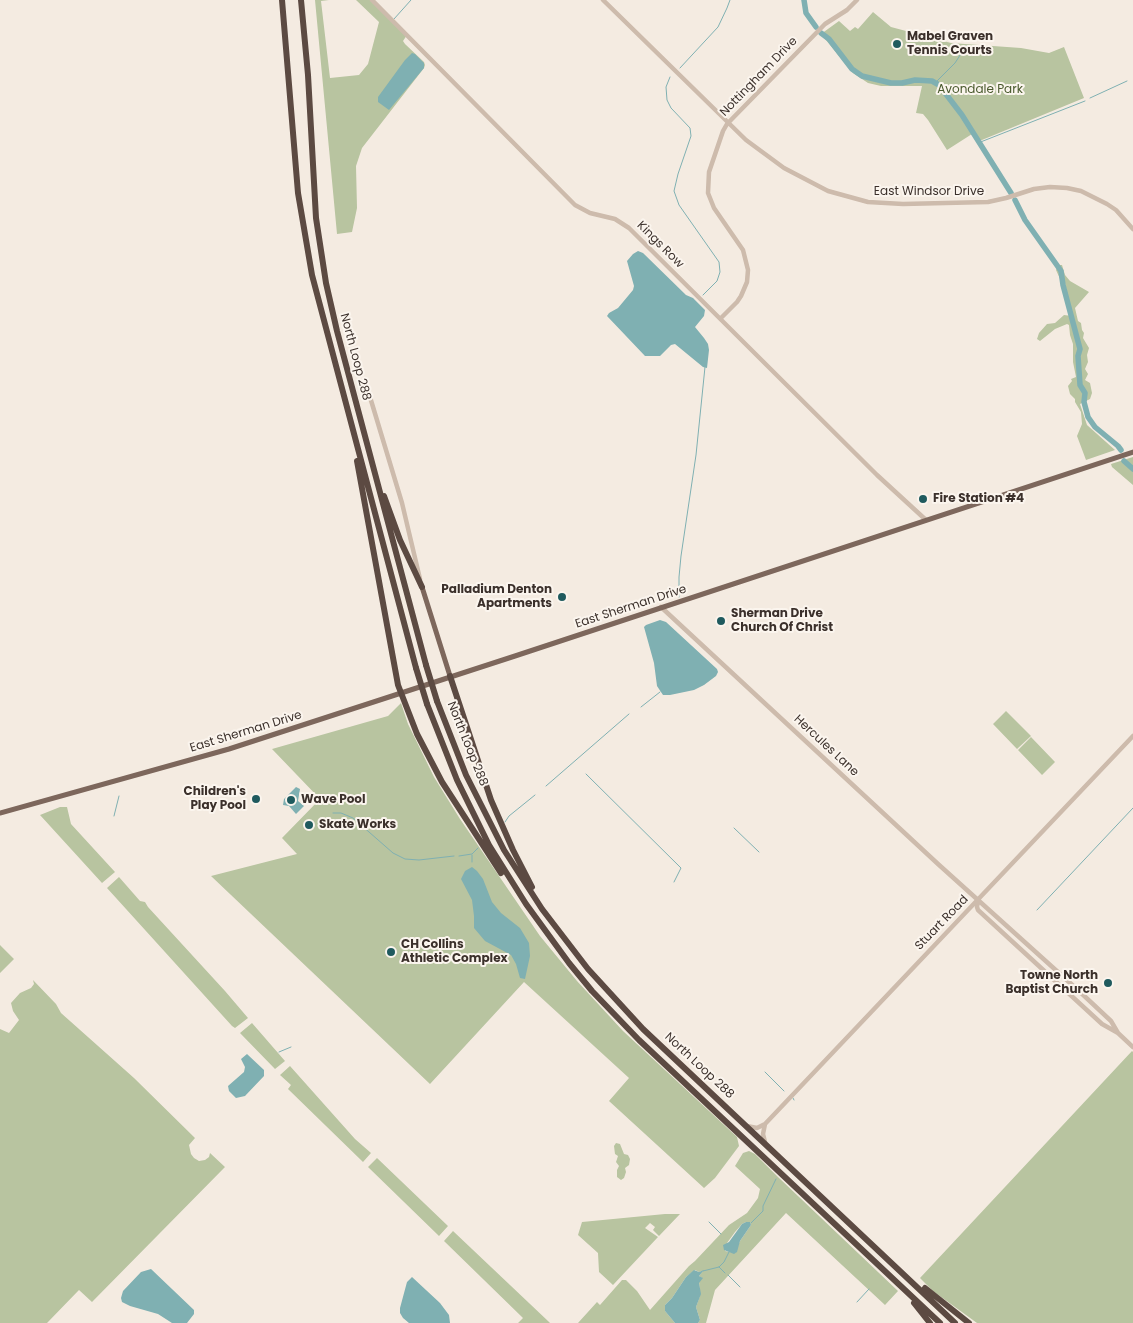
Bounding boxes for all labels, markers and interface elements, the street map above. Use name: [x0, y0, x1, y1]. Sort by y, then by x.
place label: Mabel Graven Tennis Courts: [907, 30, 993, 58]
street label: Nottingham Drive: [717, 34, 801, 120]
marker: Mabel Graven Tennis Courts: [891, 38, 903, 50]
park label: Avondale Park: [937, 83, 1023, 97]
street label: East Windsor Drive: [874, 185, 984, 199]
street label: Kings Row: [634, 219, 686, 271]
street label: North Loop 288: [336, 312, 374, 402]
place label: Fire Station #4: [933, 492, 1024, 506]
marker: Fire Station #4: [917, 493, 929, 505]
street label: East Sherman Drive: [574, 582, 688, 632]
place label: Palladium Denton Apartments: [441, 583, 552, 611]
marker: Palladium Denton Apartments: [556, 591, 568, 603]
place label: Sherman Drive Church Of Christ: [731, 607, 833, 635]
marker: Sherman Drive Church Of Christ: [715, 615, 727, 627]
street label: North Loop 288: [444, 700, 490, 788]
street label: East Sherman Drive: [188, 708, 304, 756]
street label: Hercules Lane: [791, 712, 861, 780]
place label: Children's Play Pool: [184, 785, 246, 813]
marker: Children's Play Pool: [250, 793, 262, 805]
place label: Wave Pool: [301, 793, 366, 807]
marker: Wave Pool: [285, 794, 297, 806]
place label: Skate Works: [319, 818, 396, 832]
marker: Skate Works: [303, 819, 315, 831]
street label: Stuart Road: [912, 893, 972, 953]
place label: CH Collins Athletic Complex: [401, 938, 508, 966]
marker: CH Collins Athletic Complex: [385, 946, 397, 958]
place label: Towne North Baptist Church: [1005, 969, 1098, 997]
marker: Towne North Baptist Church: [1102, 977, 1114, 989]
street label: North Loop 288: [661, 1030, 737, 1102]

